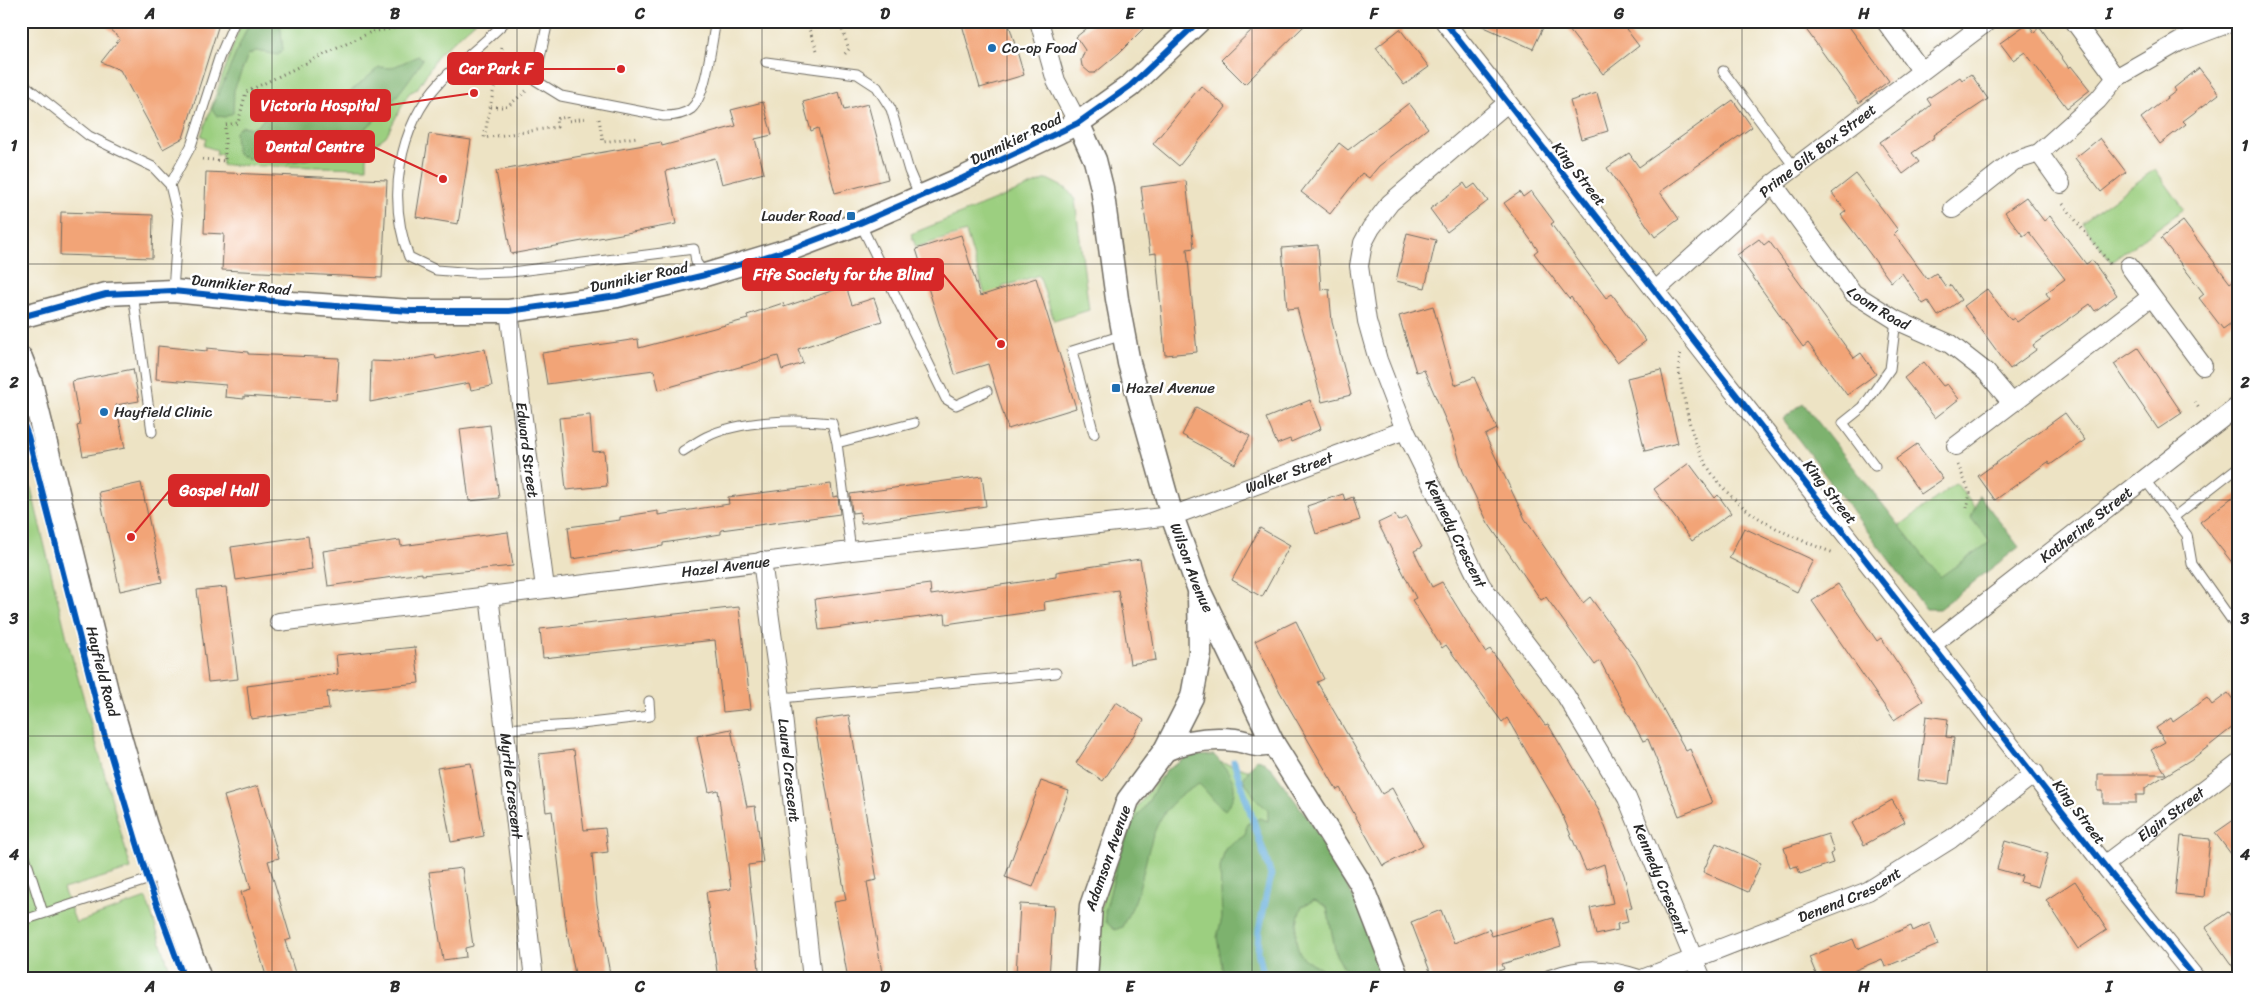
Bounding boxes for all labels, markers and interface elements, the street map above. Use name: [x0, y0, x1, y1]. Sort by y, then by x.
text: A: [144, 0, 155, 28]
text: B: [390, 0, 401, 28]
text: C: [634, 0, 646, 28]
text: D: [880, 0, 890, 28]
text: E: [1126, 0, 1136, 28]
text: F: [1369, 0, 1380, 28]
text: G: [1613, 0, 1625, 28]
text: H: [1857, 0, 1870, 28]
text: I: [2105, 0, 2114, 28]
place label: Co-op Food: [1002, 35, 1078, 61]
marker: Co-op Food: [986, 42, 998, 54]
callout: Car Park F: [448, 53, 543, 84]
text: Car Park F: [458, 54, 534, 83]
callout: Victoria Hospital: [251, 90, 390, 121]
text: Victoria Hospital: [261, 91, 381, 120]
street label: Prime Gilt Box Street: [1753, 97, 1882, 204]
street label: Dunnikier Road: [966, 105, 1067, 172]
text: 1: [11, 131, 18, 160]
callout: Dental Centre: [255, 131, 374, 162]
text: 1: [2242, 131, 2249, 160]
text: Dental Centre: [266, 132, 365, 161]
street label: King Street: [1545, 136, 1613, 212]
place label: Lauder Road: [761, 203, 842, 229]
marker: Lauder Road: [845, 210, 857, 222]
street label: Dunnikier Road: [588, 254, 691, 300]
callout: Fife Society for the Blind: [743, 259, 943, 290]
text: Fife Society for the Blind: [752, 260, 934, 289]
street label: Dunnikier Road: [190, 267, 293, 303]
street label: Loom Road: [1840, 281, 1915, 338]
text: 2: [8, 368, 19, 397]
text: 2: [2239, 368, 2250, 397]
place label: Hazel Avenue: [1126, 375, 1215, 401]
marker: Hazel Avenue: [1110, 382, 1122, 394]
place label: Hayfield Clinic: [114, 399, 213, 425]
street label: Edward Street: [508, 400, 546, 500]
marker: Hayfield Clinic: [98, 406, 110, 418]
street label: Walker Street: [1241, 444, 1338, 501]
street label: King Street: [1796, 454, 1864, 530]
street label: Kennedy Crescent: [1418, 474, 1494, 593]
callout: Gospel Hall: [169, 475, 269, 506]
text: Gospel Hall: [178, 476, 260, 505]
street label: Katherine Street: [2034, 480, 2139, 570]
street label: Wilson Avenue: [1163, 519, 1221, 617]
street label: Hazel Avenue: [680, 548, 772, 585]
text: 3: [9, 604, 19, 633]
text: 3: [2240, 604, 2250, 633]
street label: Hayfield Road: [78, 623, 127, 721]
street label: Laurel Crescent: [770, 717, 808, 824]
street label: Myrtle Crescent: [492, 731, 531, 841]
street label: King Street: [2046, 774, 2113, 851]
street label: Elgin Street: [2131, 780, 2211, 849]
street label: Adamson Avenue: [1077, 801, 1138, 915]
street label: Kennedy Crescent: [1626, 819, 1696, 940]
text: 4: [8, 840, 19, 869]
text: 4: [2239, 840, 2250, 869]
street label: Denend Crescent: [1794, 860, 1907, 930]
text: A: [144, 972, 155, 1000]
text: B: [390, 972, 401, 1000]
text: C: [634, 972, 646, 1000]
text: D: [880, 972, 890, 1000]
text: E: [1126, 972, 1136, 1000]
text: F: [1369, 972, 1380, 1000]
text: G: [1613, 972, 1625, 1000]
text: H: [1857, 972, 1870, 1000]
text: I: [2105, 972, 2114, 1000]

